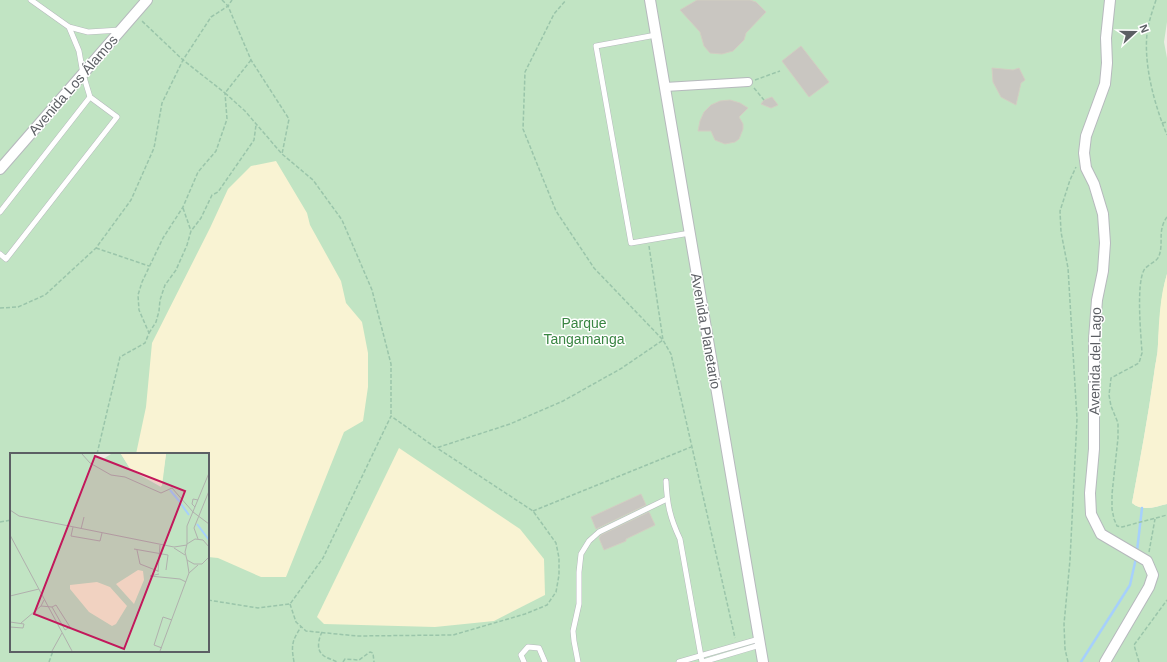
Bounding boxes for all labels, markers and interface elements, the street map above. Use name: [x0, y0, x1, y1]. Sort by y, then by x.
north arrow: [1115, 12, 1155, 52]
text: N: [1137, 23, 1151, 34]
street label: Avenida Los Álamos: [25, 32, 121, 138]
street label: Avenida Planetario: [688, 272, 724, 390]
street label: Avenida del Lago: [1086, 307, 1104, 415]
park label: Parque Tangamanga: [544, 315, 625, 347]
inset map: [10, 453, 209, 652]

